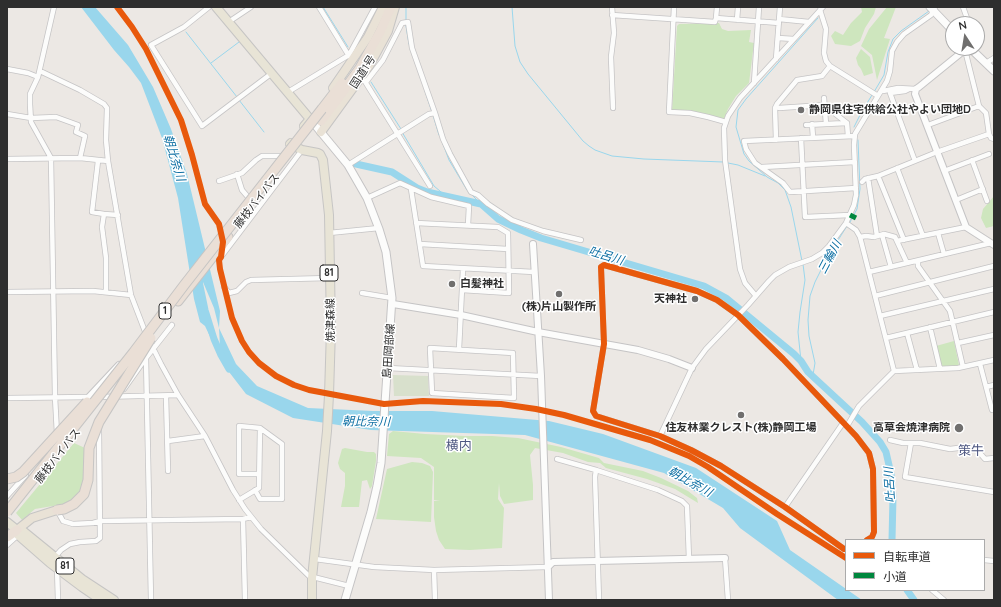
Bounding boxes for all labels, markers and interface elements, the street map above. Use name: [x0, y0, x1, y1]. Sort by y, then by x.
north arrow: [945, 16, 985, 56]
text: N: [957, 18, 968, 33]
street label: 国道1号: [347, 53, 379, 91]
place label: 静岡県住宅供給公社やよい団地D: [809, 103, 971, 117]
marker: 静岡県住宅供給公社やよい団地D: [796, 105, 806, 115]
water label: 朝比奈川: [160, 133, 188, 183]
street label: 藤枝バイパス: [231, 171, 283, 231]
water label: 三輪川: [815, 238, 845, 276]
water label: 吐呂川: [587, 244, 625, 268]
road number: 81: [320, 265, 338, 281]
place label: 白髪神社: [460, 277, 504, 291]
marker: 白髪神社: [447, 279, 457, 289]
marker: (株)片山製作所: [554, 289, 564, 299]
place label: 天神社: [654, 292, 687, 306]
marker: 天神社: [690, 294, 700, 304]
street label: 焼津森線: [324, 298, 338, 342]
place label: (株)片山製作所: [522, 300, 596, 314]
road number: 1: [159, 303, 171, 319]
street label: 島田岡部線: [380, 323, 398, 379]
marker: 住友林業クレスト(株)静岡工場: [736, 410, 746, 420]
water label: 朝比奈川: [342, 414, 390, 430]
place label: 住友林業クレスト(株)静岡工場: [666, 421, 816, 435]
place label: 高草会焼津病院: [873, 421, 950, 435]
marker: 高草会焼津病院: [953, 422, 965, 434]
street label: 藤枝バイパス: [32, 426, 84, 486]
district label: 横内: [446, 438, 472, 454]
district label: 策牛: [958, 443, 984, 459]
water label: 朝比奈川: [666, 464, 714, 500]
water label: 吐呂川: [882, 467, 898, 503]
legend: [845, 539, 985, 591]
text: 自転車道: [883, 549, 931, 564]
road number: 81: [56, 558, 74, 574]
text: 小道: [883, 569, 907, 584]

